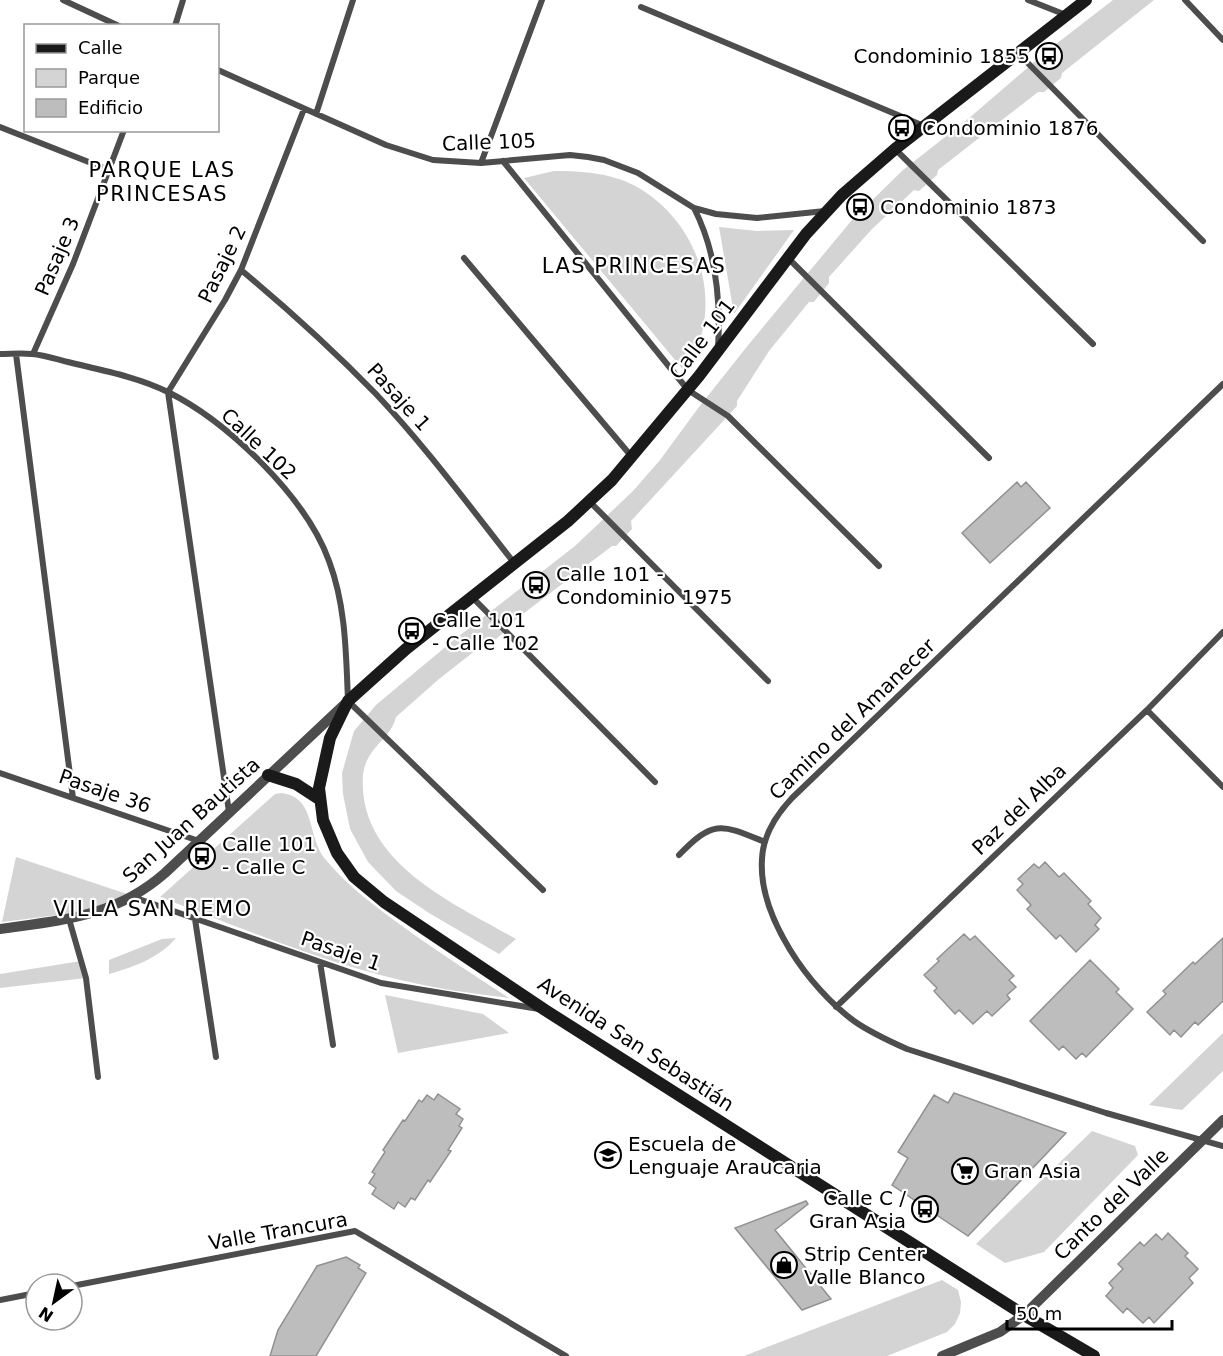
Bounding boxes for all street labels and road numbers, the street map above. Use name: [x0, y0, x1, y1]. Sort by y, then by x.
street label: Calle 105: [442, 128, 536, 156]
street label: Pasaje 3: [30, 213, 84, 299]
street label: Pasaje 2: [193, 221, 251, 307]
street label: Calle 101: [664, 294, 740, 384]
street label: Pasaje 1: [362, 358, 436, 436]
street label: Calle 102: [216, 403, 302, 485]
street label: Camino del Amanecer: [764, 633, 941, 805]
street label: San Juan Bautista: [117, 752, 265, 888]
street label: Paz del Alba: [967, 758, 1071, 860]
street label: Pasaje 36: [56, 764, 154, 818]
street label: Pasaje 1: [298, 926, 384, 976]
street label: Avenida San Sebastián: [533, 972, 739, 1116]
street label: Canto del Valle: [1049, 1143, 1173, 1265]
street label: Valle Trancura: [207, 1207, 349, 1255]

